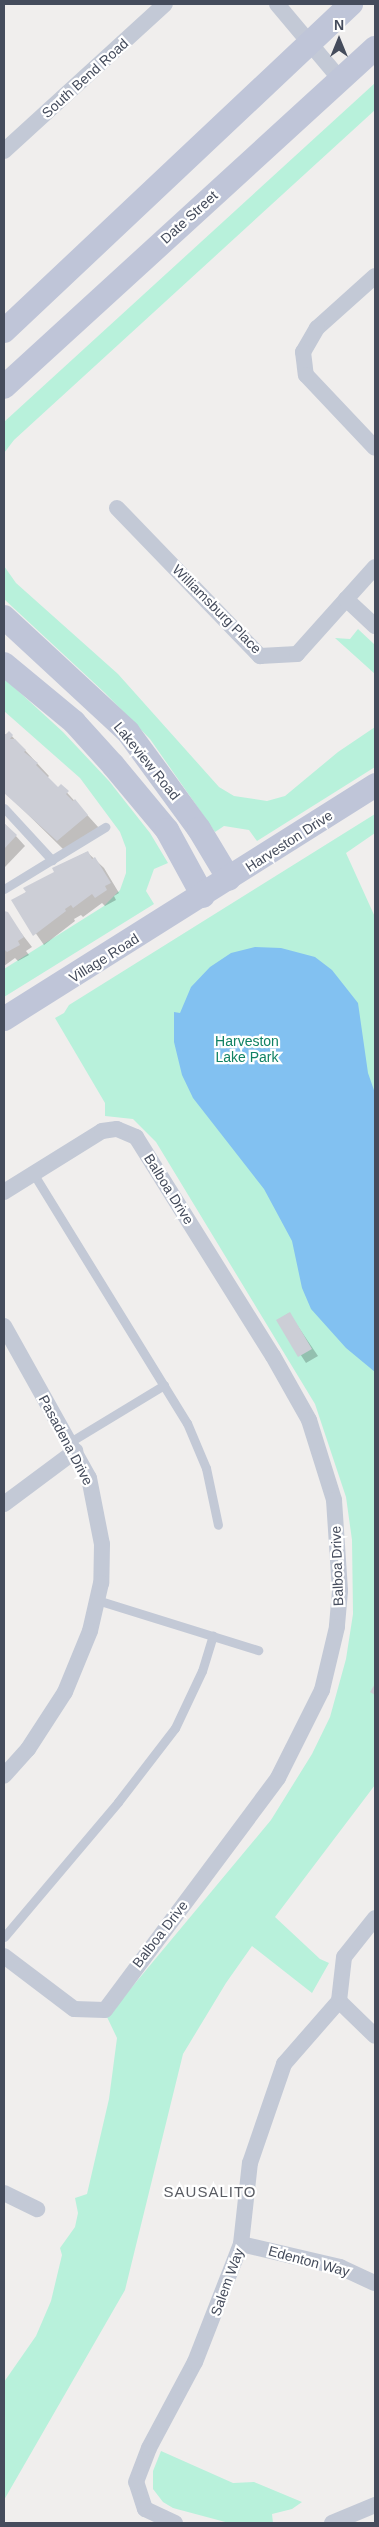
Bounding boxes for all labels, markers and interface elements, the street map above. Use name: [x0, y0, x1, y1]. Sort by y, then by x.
north arrow: [314, 15, 364, 65]
text: N: [334, 17, 344, 33]
street label: South Bend Road: [38, 35, 132, 121]
street label: Date Street: [157, 187, 221, 247]
street label: Williamsburg Place: [169, 561, 265, 657]
street label: Lakeview Road: [110, 719, 184, 803]
street label: Harveston Drive: [242, 807, 336, 875]
street label: Village Road: [66, 930, 142, 986]
park label: Harveston Lake Park: [215, 1033, 279, 1066]
street label: Balboa Drive: [141, 1151, 197, 1227]
street label: Pasadena Drive: [35, 1392, 97, 1488]
street label: Balboa Drive: [327, 1526, 347, 1606]
street label: Balboa Drive: [129, 1897, 191, 1971]
district label: SAUSALITO: [162, 2183, 258, 2201]
street label: Edenton Way: [266, 2242, 352, 2280]
street label: Salem Way: [207, 2246, 247, 2318]

